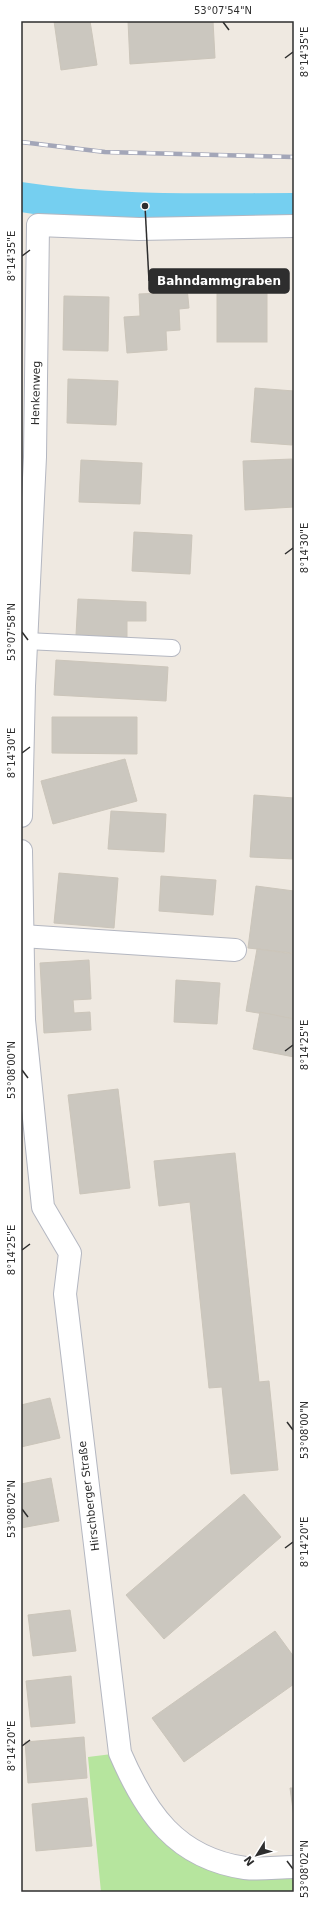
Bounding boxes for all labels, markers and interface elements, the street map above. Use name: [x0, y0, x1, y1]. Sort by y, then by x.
text: 53°07'54"N: [194, 5, 252, 16]
text: 8°14'35"E: [299, 27, 310, 77]
text: 8°14'35"E: [6, 231, 17, 281]
callout: Bahndammgraben: [149, 269, 289, 293]
text: Bahndammgraben: [157, 274, 281, 288]
street label: Henkenweg: [29, 361, 43, 425]
text: 8°14'30"E: [299, 523, 310, 573]
text: 53°07'58"N: [6, 603, 17, 661]
text: 8°14'30"E: [6, 728, 17, 778]
text: 8°14'25"E: [299, 1020, 310, 1070]
text: 53°08'00"N: [6, 1041, 17, 1099]
text: 8°14'25"E: [6, 1225, 17, 1275]
text: 53°08'00"N: [299, 1401, 310, 1459]
street label: Hirschberger Straße: [76, 1440, 102, 1552]
text: 53°08'02"N: [6, 1480, 17, 1538]
text: 8°14'20"E: [299, 1517, 310, 1567]
text: 8°14'20"E: [6, 1721, 17, 1771]
north arrow: [237, 1835, 277, 1875]
text: 53°08'02"N: [299, 1840, 310, 1898]
text: N: [241, 1853, 257, 1868]

